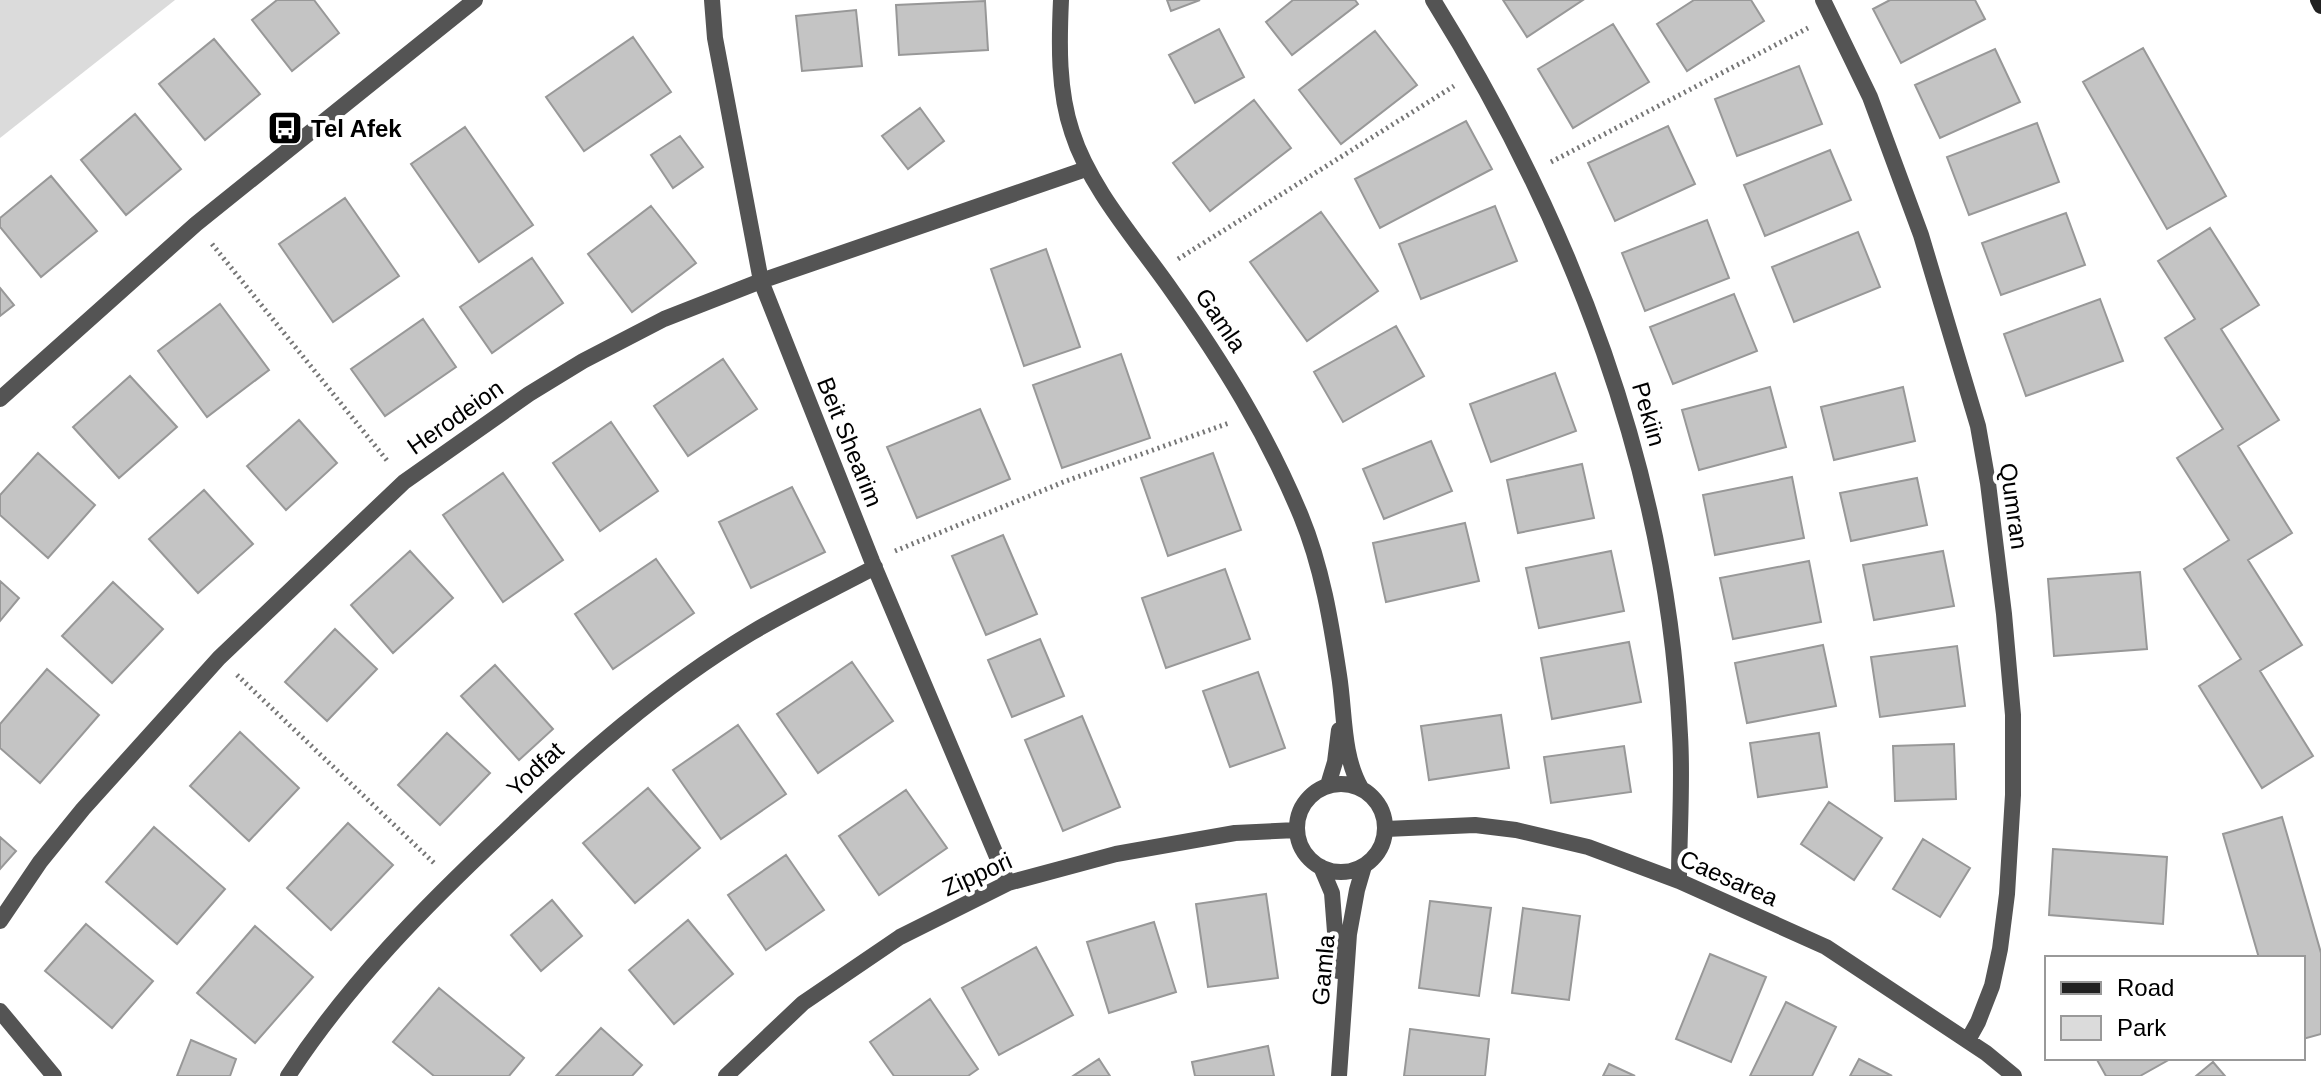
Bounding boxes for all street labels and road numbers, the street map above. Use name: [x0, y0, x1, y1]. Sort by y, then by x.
street label: Gamla: [1190, 283, 1252, 357]
street label: Beit Shearim: [812, 373, 888, 511]
street label: Herodeion: [402, 374, 508, 460]
street label: Pekiin: [1627, 379, 1671, 449]
street label: Qumran: [1995, 461, 2033, 551]
street label: Yodfat: [501, 736, 569, 802]
street label: Caesarea: [1676, 845, 1783, 912]
street label: Zippori: [938, 847, 1016, 901]
street label: Gamla: [1306, 933, 1340, 1006]

